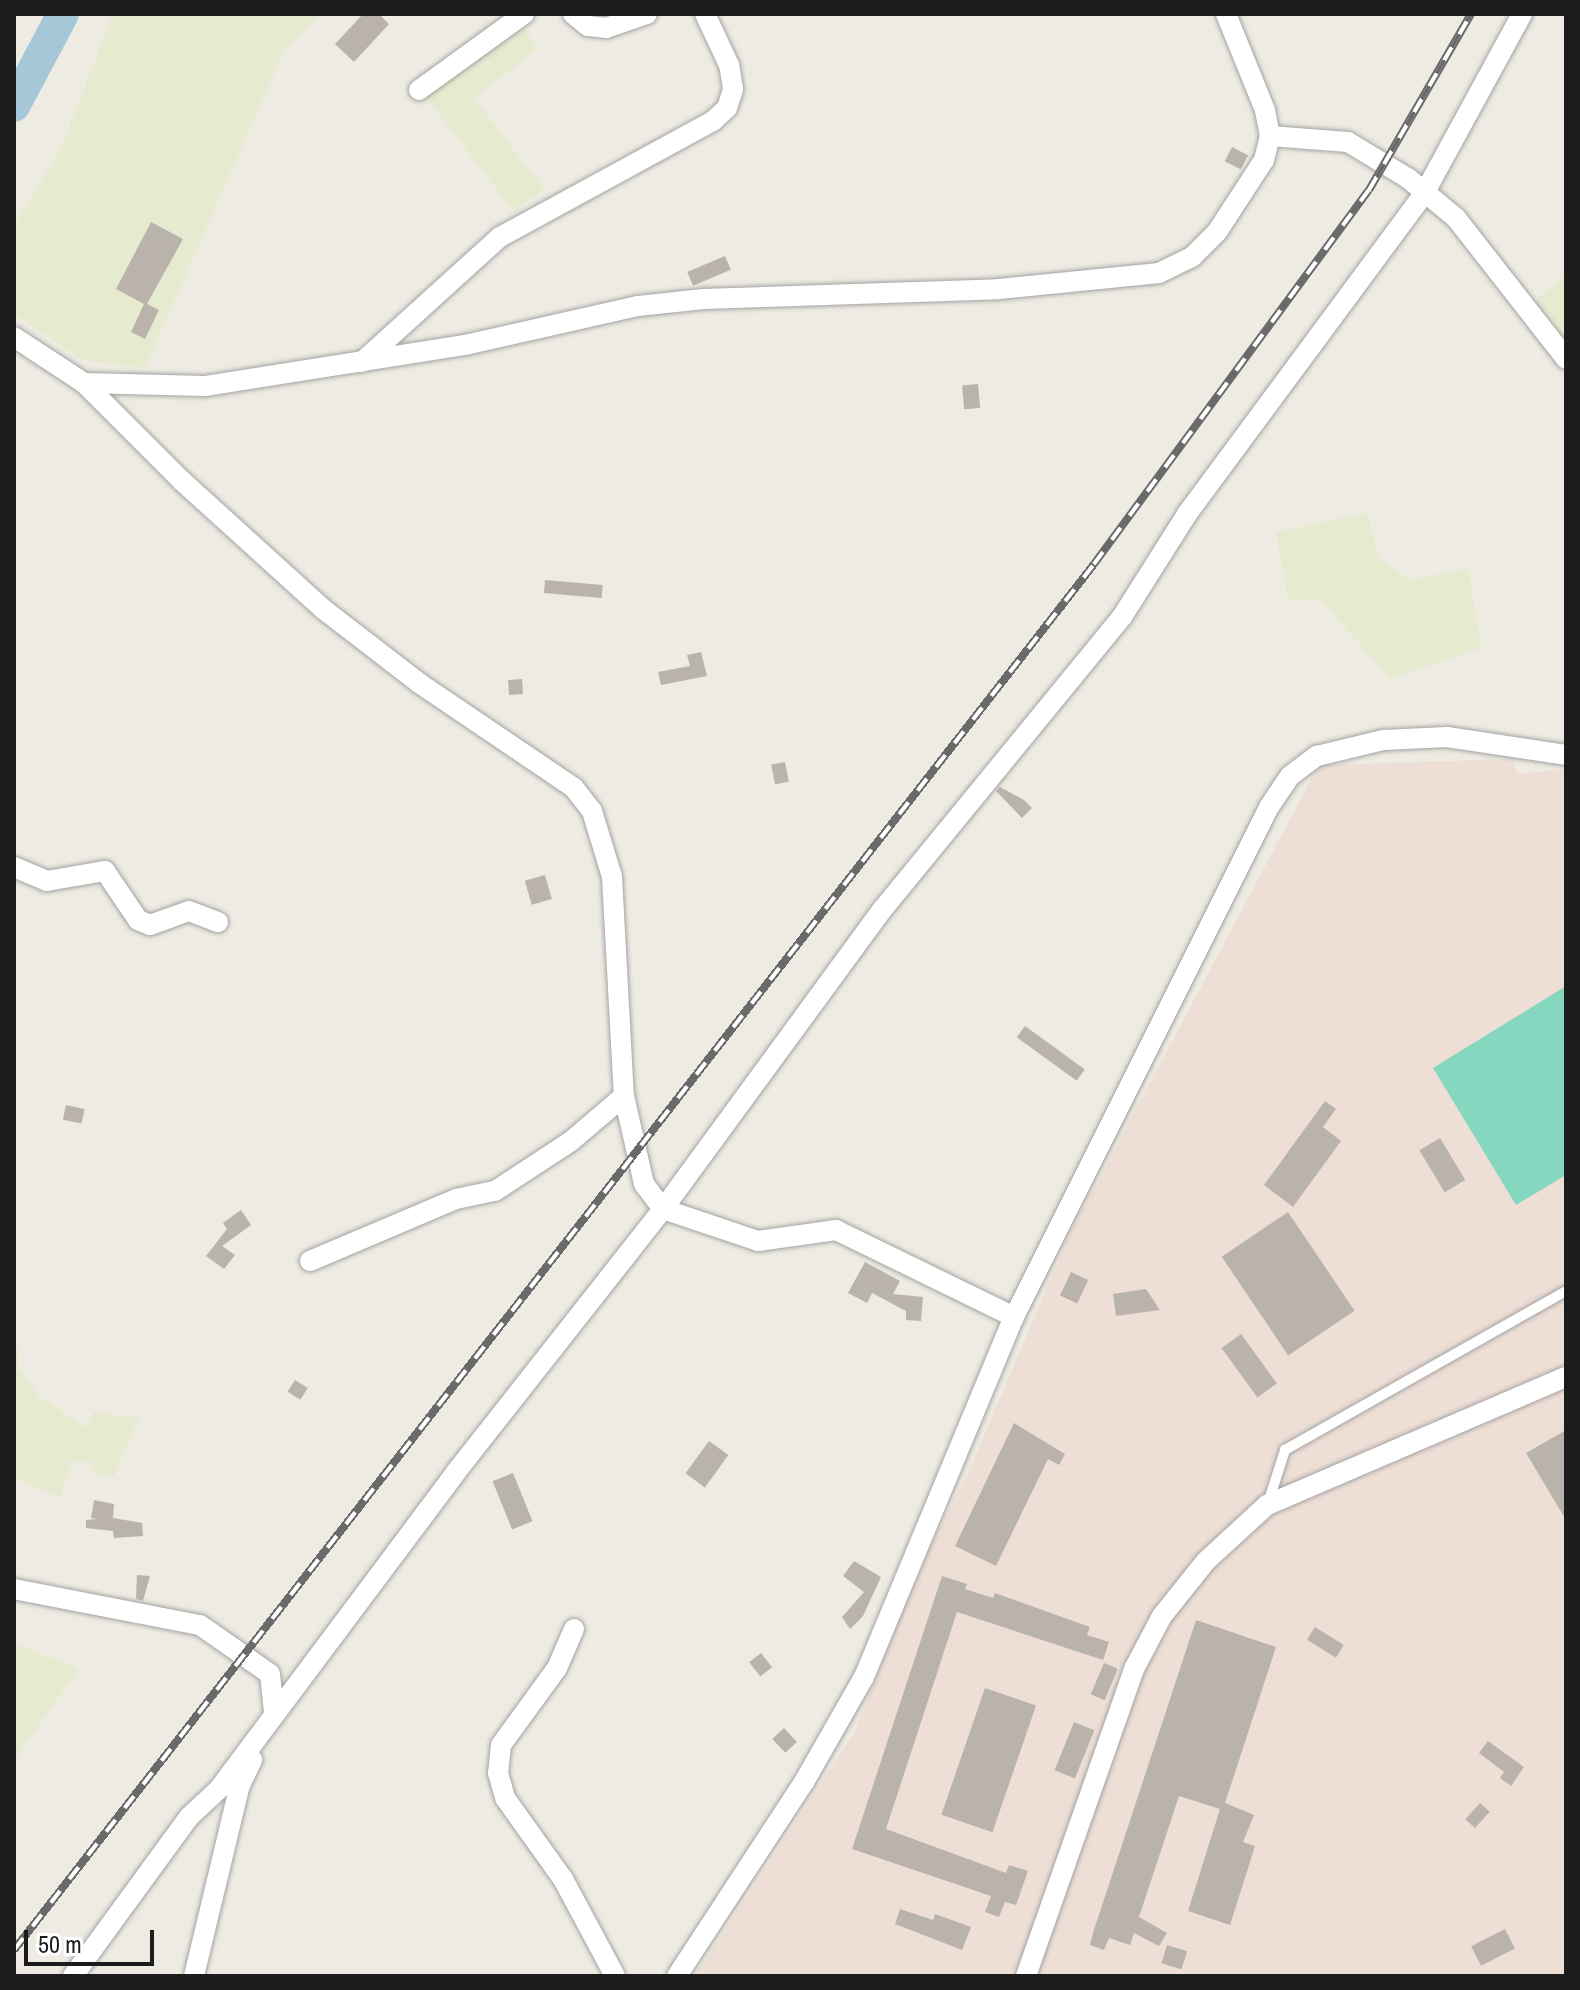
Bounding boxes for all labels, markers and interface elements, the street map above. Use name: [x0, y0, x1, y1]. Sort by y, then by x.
scale bar: [28, 1914, 158, 1964]
text: 50 m: [38, 1928, 82, 1960]

